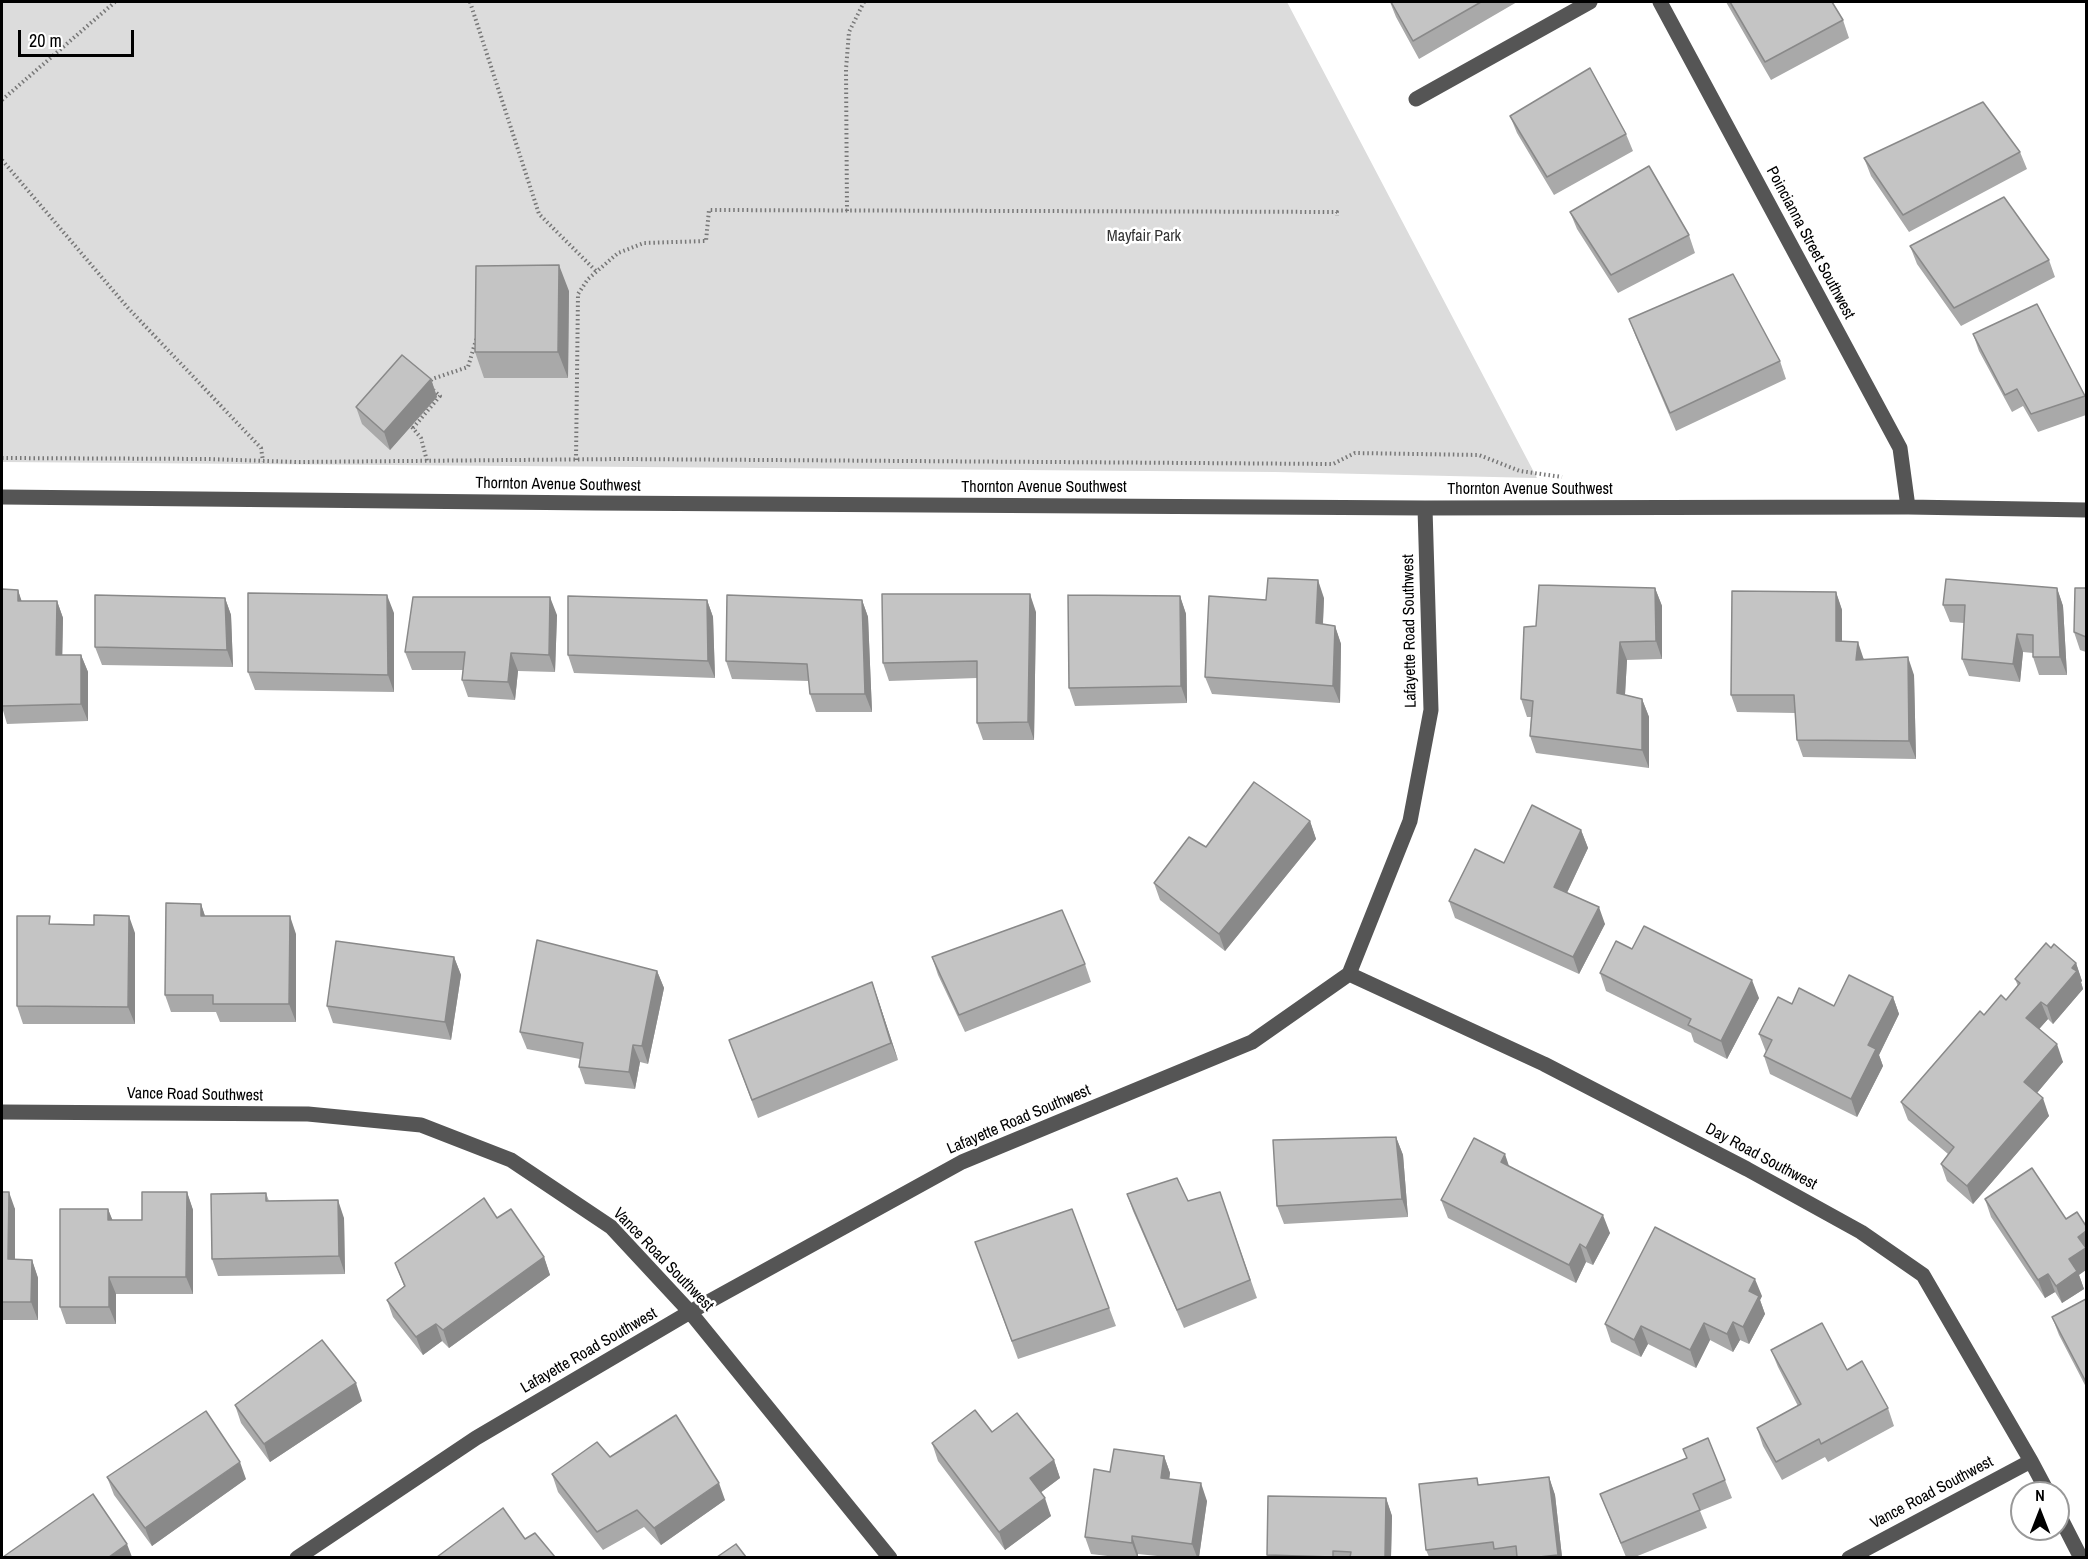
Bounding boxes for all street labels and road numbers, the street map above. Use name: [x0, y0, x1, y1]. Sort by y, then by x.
street label: Poincianna Street Southwest: [1762, 163, 1858, 323]
street label: Thornton Avenue Southwest: [475, 474, 641, 496]
street label: Thornton Avenue Southwest: [961, 478, 1127, 498]
street label: Thornton Avenue Southwest: [1447, 480, 1613, 500]
street label: Lafayette Road Southwest: [1399, 554, 1421, 708]
street label: Lafayette Road Southwest: [944, 1081, 1094, 1159]
street label: Vance Road Southwest: [127, 1084, 263, 1106]
street label: Day Road Southwest: [1702, 1120, 1820, 1194]
street label: Vance Road Southwest: [609, 1204, 717, 1316]
street label: Lafayette Road Southwest: [518, 1304, 660, 1398]
street label: Vance Road Southwest: [1867, 1453, 1997, 1533]

